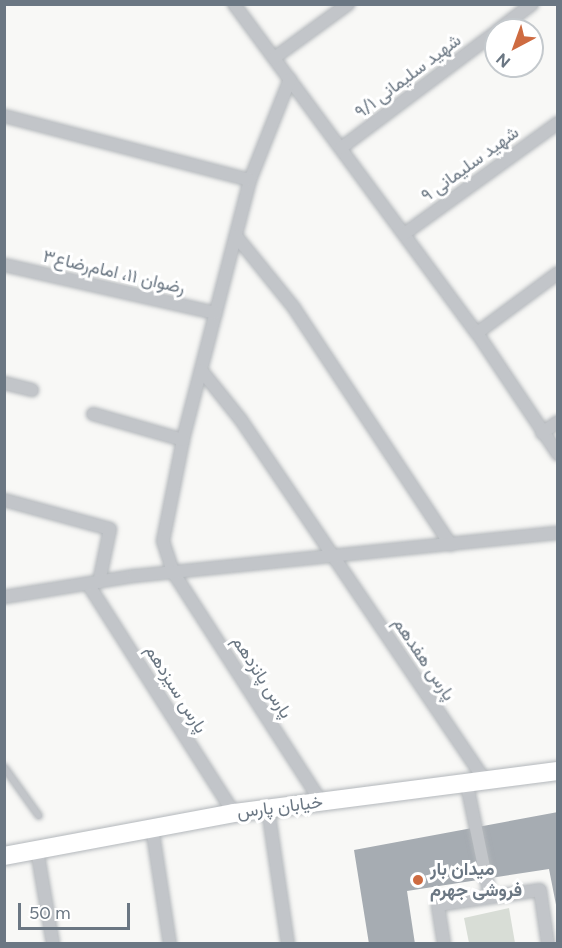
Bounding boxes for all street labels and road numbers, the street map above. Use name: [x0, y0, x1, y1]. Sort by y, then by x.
street label: شهید سلیمانی ۹/۱: [351, 29, 465, 123]
street label: شهید سلیمانی ۹: [417, 121, 523, 207]
street label: رضوان ۱۱، امام‌رضا‌ع‌۳: [41, 245, 187, 299]
street label: پارس‌ هفدهم: [388, 613, 460, 705]
street label: پارس‌ پانزدهم: [227, 632, 297, 722]
street label: پارس‌ سیزدهم: [140, 641, 212, 737]
street label: خیابان پارس: [236, 791, 324, 823]

